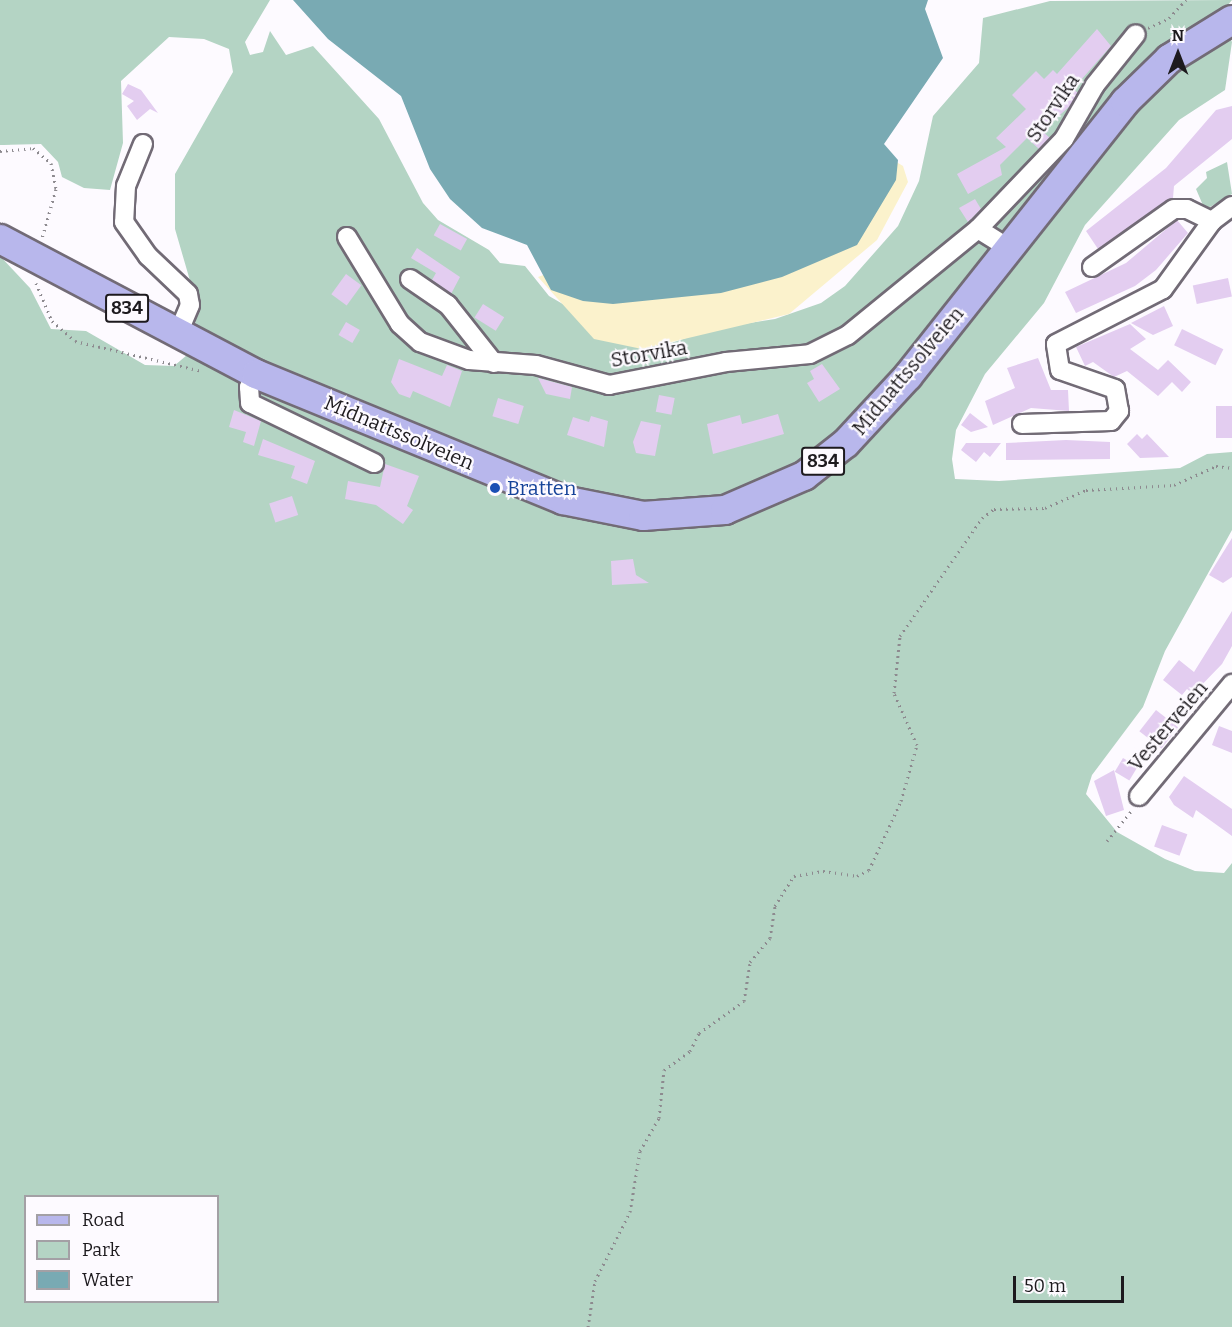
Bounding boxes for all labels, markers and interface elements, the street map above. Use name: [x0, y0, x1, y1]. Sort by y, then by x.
north arrow: [1148, 24, 1208, 84]
text: N: [1172, 26, 1184, 45]
street label: Storvika: [1021, 69, 1085, 147]
road number: 834: [104, 293, 150, 323]
street label: Midnattssolveien: [847, 302, 969, 440]
street label: Storvika: [609, 335, 689, 373]
street label: Midnattssolveien: [321, 391, 477, 475]
road number: 834: [800, 446, 846, 476]
place label: Bratten: [507, 476, 576, 500]
marker: Bratten: [488, 481, 502, 495]
street label: Vesterveien: [1123, 676, 1213, 776]
legend: [24, 1195, 219, 1303]
text: Road: [82, 1209, 124, 1231]
text: Park: [82, 1239, 120, 1261]
scale bar: [1016, 1264, 1127, 1302]
text: Water: [82, 1269, 133, 1291]
text: 50 m: [1024, 1275, 1066, 1297]

